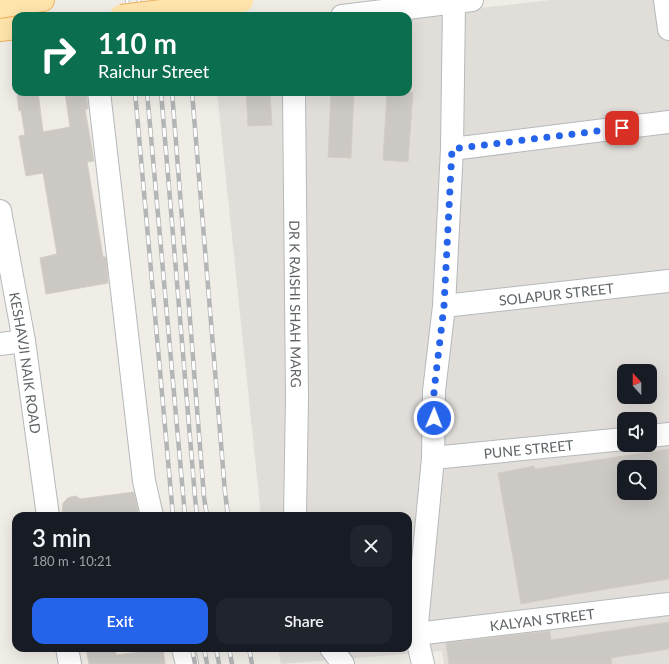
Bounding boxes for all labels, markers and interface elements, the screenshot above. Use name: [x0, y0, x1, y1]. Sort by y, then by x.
text: 110 m: [98, 26, 177, 60]
icon: right: [32, 28, 84, 80]
text: Raichur Street: [98, 60, 209, 82]
pin: [605, 111, 639, 145]
icon: arrive: [611, 117, 633, 139]
street label: DR K RAISHI SHAH MARG: [287, 220, 305, 388]
street label: SOLAPUR STREET: [498, 279, 615, 308]
street label: KESHAVJI NAIK ROAD: [7, 291, 45, 435]
north arrow: [617, 364, 657, 404]
map controls: [617, 364, 657, 500]
position arrow: [413, 397, 455, 439]
button: sound: [617, 412, 657, 452]
street label: PUNE STREET: [483, 436, 575, 461]
button: search: [617, 460, 657, 500]
text: 3 min: [32, 523, 91, 552]
button: close: [350, 525, 392, 567]
text: 180 m · 10:21: [32, 553, 112, 569]
button: Exit: [32, 598, 208, 644]
button: Share: [216, 598, 392, 644]
street label: KALYAN STREET: [489, 604, 596, 634]

